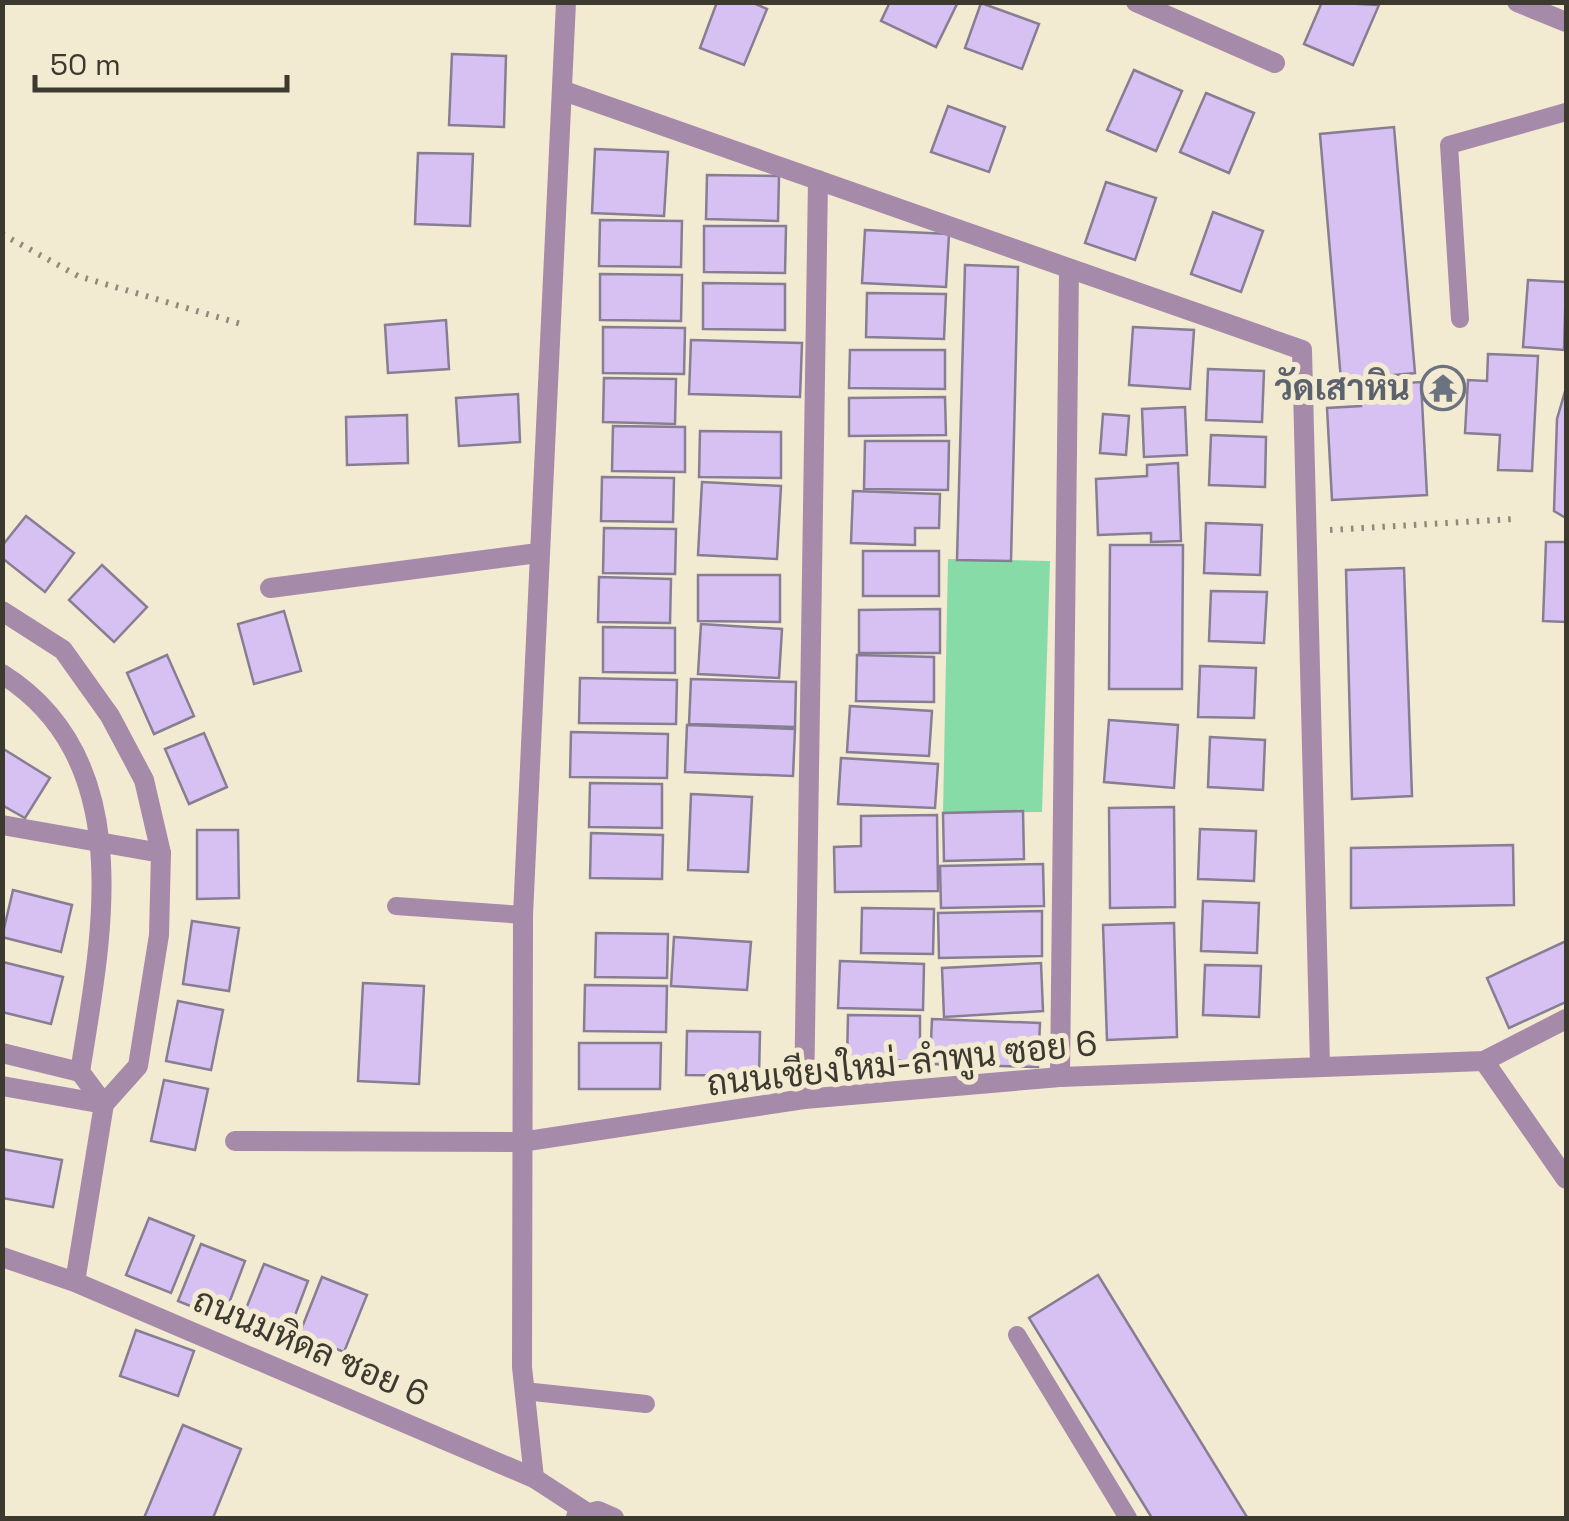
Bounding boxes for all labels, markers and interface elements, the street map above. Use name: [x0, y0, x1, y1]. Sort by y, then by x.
scale bar: [35, 30, 288, 92]
text: 50 m: [50, 45, 121, 84]
temple icon: วัดเสาหิน: [1420, 365, 1466, 411]
place label: วัดเสาหิน: [1274, 366, 1410, 410]
street label: ถนนเชียงใหม่-ลำพูน ซอย 6: [705, 1020, 1099, 1107]
street label: ถนนมหิดล ซอย 6: [187, 1278, 435, 1416]

